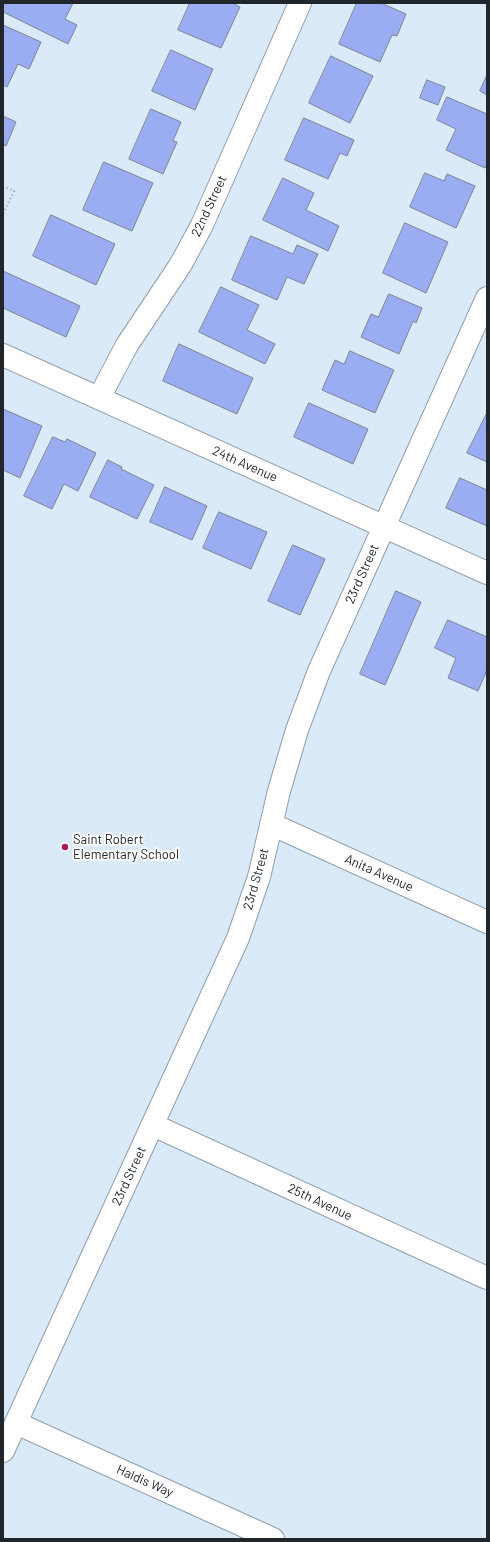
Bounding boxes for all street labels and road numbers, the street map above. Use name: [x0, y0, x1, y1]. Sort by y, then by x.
street label: 22nd Street: [188, 173, 230, 239]
street label: 24th Avenue: [210, 443, 280, 485]
street label: 23rd Street: [342, 542, 382, 606]
street label: 23rd Street: [240, 846, 272, 912]
street label: Anita Avenue: [342, 851, 416, 895]
street label: 23rd Street: [109, 1144, 149, 1208]
street label: 25th Avenue: [285, 1180, 355, 1224]
street label: Haldis Way: [114, 1462, 176, 1500]

